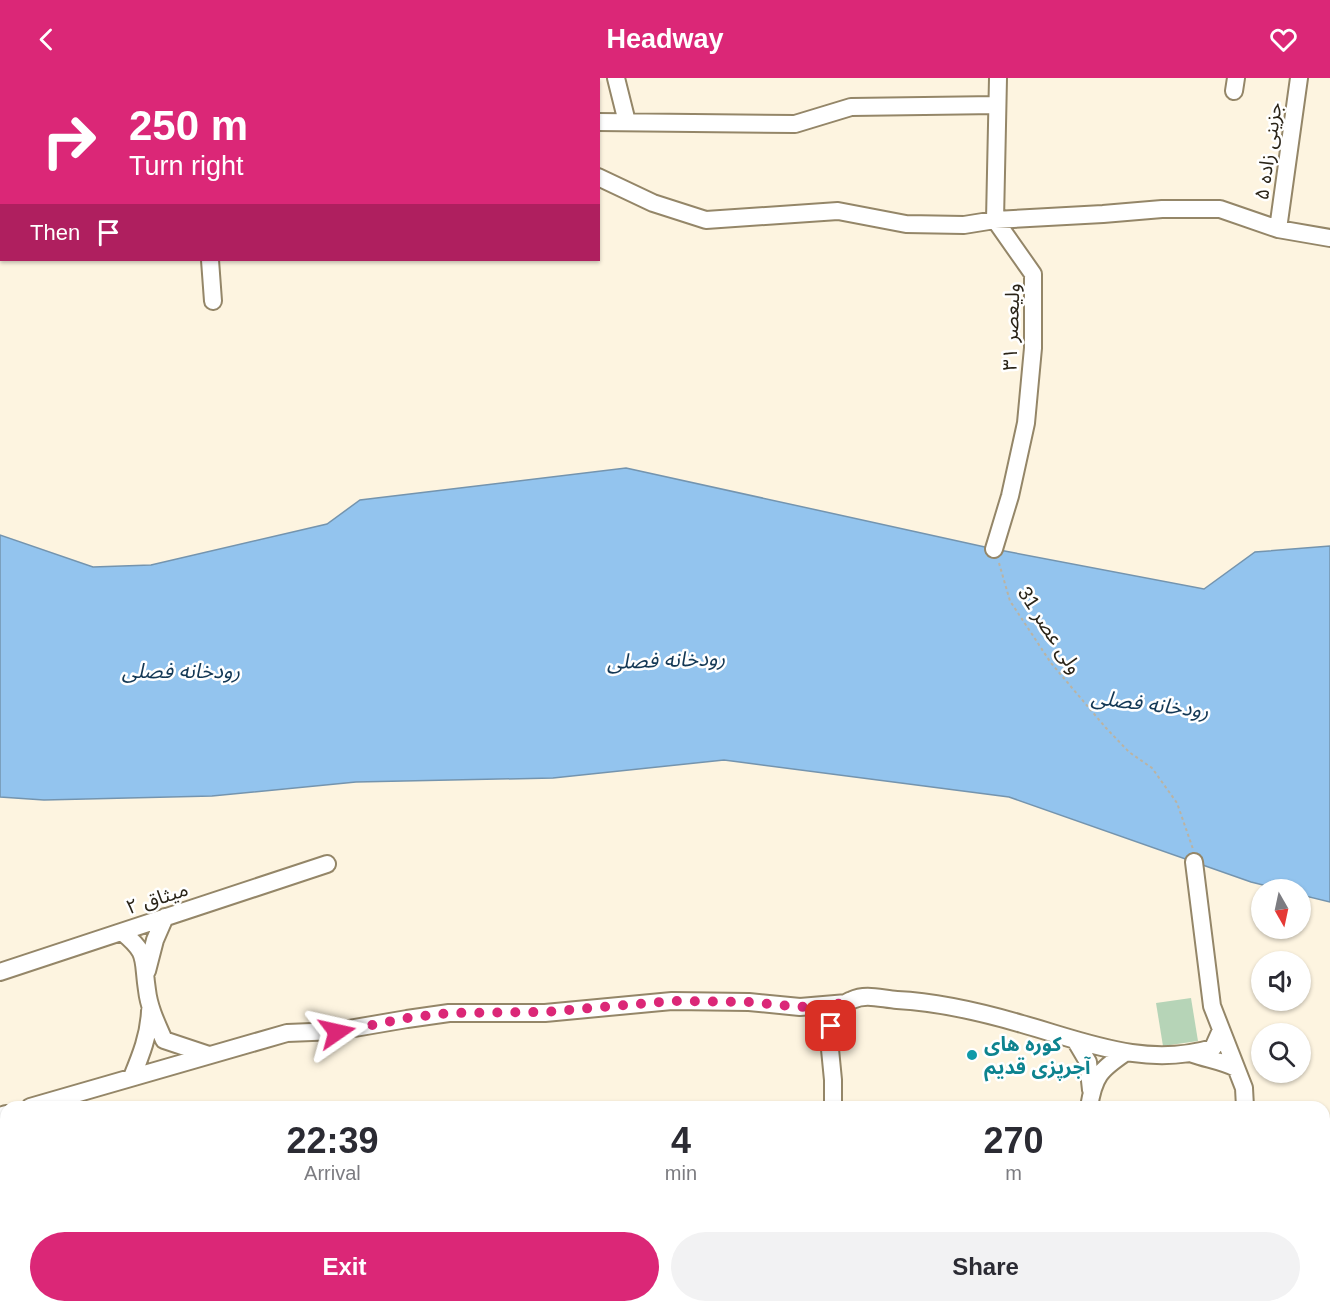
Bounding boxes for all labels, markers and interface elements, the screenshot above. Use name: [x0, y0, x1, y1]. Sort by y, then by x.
icon: back: [30, 23, 63, 56]
icon: heart: [1267, 23, 1300, 56]
text: Headway: [606, 24, 724, 54]
street label: جزینی زاده ۵: [1250, 101, 1287, 201]
icon: right: [30, 102, 108, 180]
text: 250 m: [129, 102, 248, 149]
text: Turn right: [129, 151, 244, 181]
icon: arrive: [92, 216, 125, 249]
text: Then: [30, 220, 80, 245]
street label: ولیعصر ۳۱: [998, 283, 1025, 371]
street label: ولی عصر 31: [1013, 582, 1086, 678]
water label: رودخانه فصلی: [606, 646, 726, 674]
water label: رودخانه فصلی: [122, 659, 240, 683]
water label: رودخانه فصلی: [1090, 685, 1210, 723]
street label: میثاق ۲: [123, 878, 191, 918]
north arrow: [1251, 879, 1311, 939]
map controls: [1251, 879, 1311, 1083]
button: sound: [1251, 951, 1311, 1011]
position arrow: [305, 1000, 369, 1064]
pin: [805, 1000, 856, 1051]
icon: arrive: [814, 1009, 847, 1042]
button: search: [1251, 1023, 1311, 1083]
place label: کوره های آجرپزی قدیم: [984, 1033, 1091, 1082]
marker: کوره های آجرپزی قدیم: [965, 1048, 979, 1062]
text: 22:39: [286, 1120, 378, 1161]
text: 4: [671, 1120, 691, 1161]
text: 270: [983, 1120, 1044, 1161]
text: Arrival: [304, 1162, 361, 1184]
text: min: [665, 1162, 697, 1184]
text: m: [1005, 1162, 1022, 1184]
button: Exit: [30, 1232, 659, 1301]
button: Share: [671, 1232, 1300, 1301]

